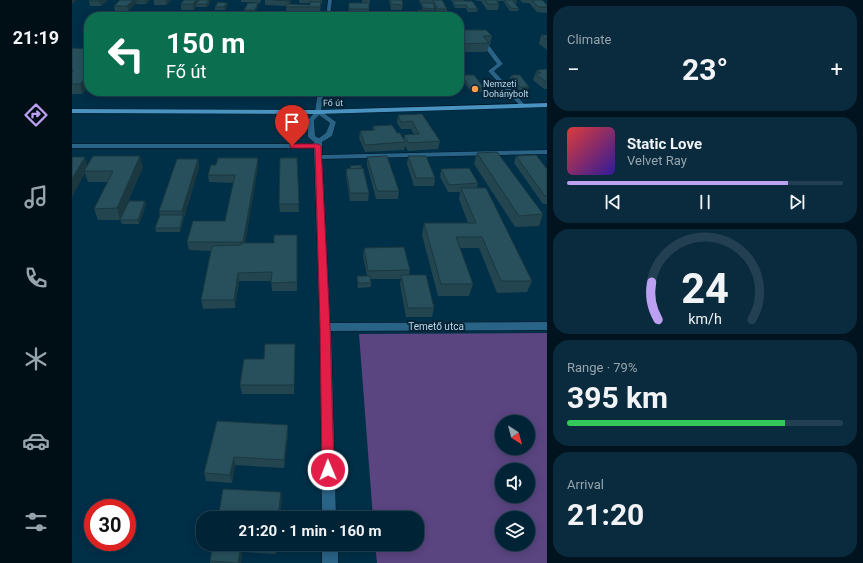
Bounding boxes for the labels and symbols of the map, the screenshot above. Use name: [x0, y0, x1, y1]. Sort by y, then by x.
place label: Nemzeti Dohánybolt: [483, 79, 528, 99]
marker: Nemzeti Dohánybolt: [470, 84, 480, 94]
street label: Fő út: [323, 98, 343, 108]
pin: [275, 105, 309, 146]
street label: Temető utca: [408, 321, 464, 332]
north arrow: [495, 415, 535, 455]
position arrow: [307, 449, 349, 491]
speed limit sign: 30: [84, 499, 136, 551]

